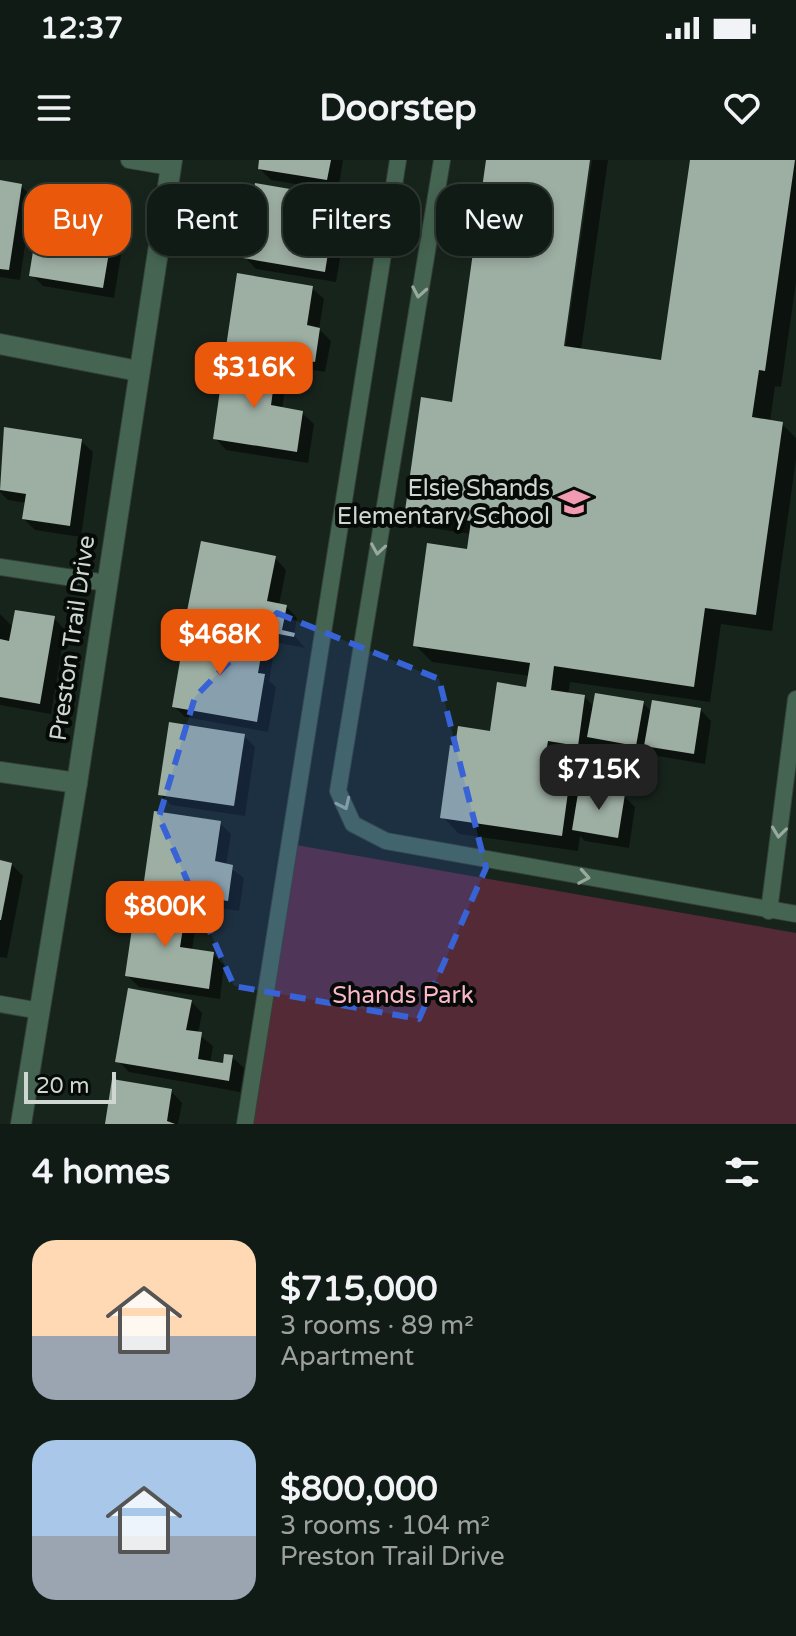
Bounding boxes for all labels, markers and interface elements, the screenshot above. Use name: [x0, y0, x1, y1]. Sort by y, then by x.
text: 12:37: [40, 10, 123, 47]
icon: menu: [32, 86, 76, 130]
icon: heart: [720, 86, 764, 130]
text: Doorstep: [319, 87, 477, 130]
chip: Buy: [24, 184, 131, 256]
chip: Rent: [147, 184, 267, 256]
chip: Filters: [283, 184, 420, 256]
chip: New: [436, 184, 552, 256]
one-way arrow: [411, 285, 428, 299]
pin: $316K: [198, 342, 310, 410]
text: $316K: [213, 352, 295, 383]
place label: Elsie Shands Elementary School: [337, 474, 550, 531]
school or university icon: Elsie Shands Elementary School: [557, 485, 591, 519]
street label: Preston Trail Drive: [44, 533, 101, 743]
one-way arrow: [370, 542, 387, 556]
pin: $468K: [164, 609, 276, 677]
text: $468K: [179, 619, 261, 650]
pin: $715K: [543, 744, 655, 812]
text: $715K: [558, 754, 640, 785]
one-way arrow: [334, 796, 350, 810]
one-way arrow: [771, 826, 788, 839]
one-way arrow: [577, 867, 591, 884]
pin: $800K: [109, 881, 221, 949]
text: $800K: [124, 891, 206, 922]
park label: Shands Park: [332, 981, 474, 1010]
scale bar: [24, 1068, 116, 1104]
text: 20 m: [36, 1073, 90, 1099]
icon: filters: [720, 1150, 764, 1194]
text: 4 homes: [32, 1152, 170, 1193]
text: $715,000: [280, 1269, 438, 1310]
icon: home: [96, 1272, 192, 1368]
text: 3 rooms · 89 m²: [280, 1310, 474, 1341]
text: Apartment: [280, 1341, 414, 1372]
text: $800,000: [280, 1469, 438, 1510]
icon: home: [96, 1472, 192, 1568]
text: 3 rooms · 104 m²: [280, 1510, 490, 1541]
text: Preston Trail Drive: [280, 1541, 505, 1572]

